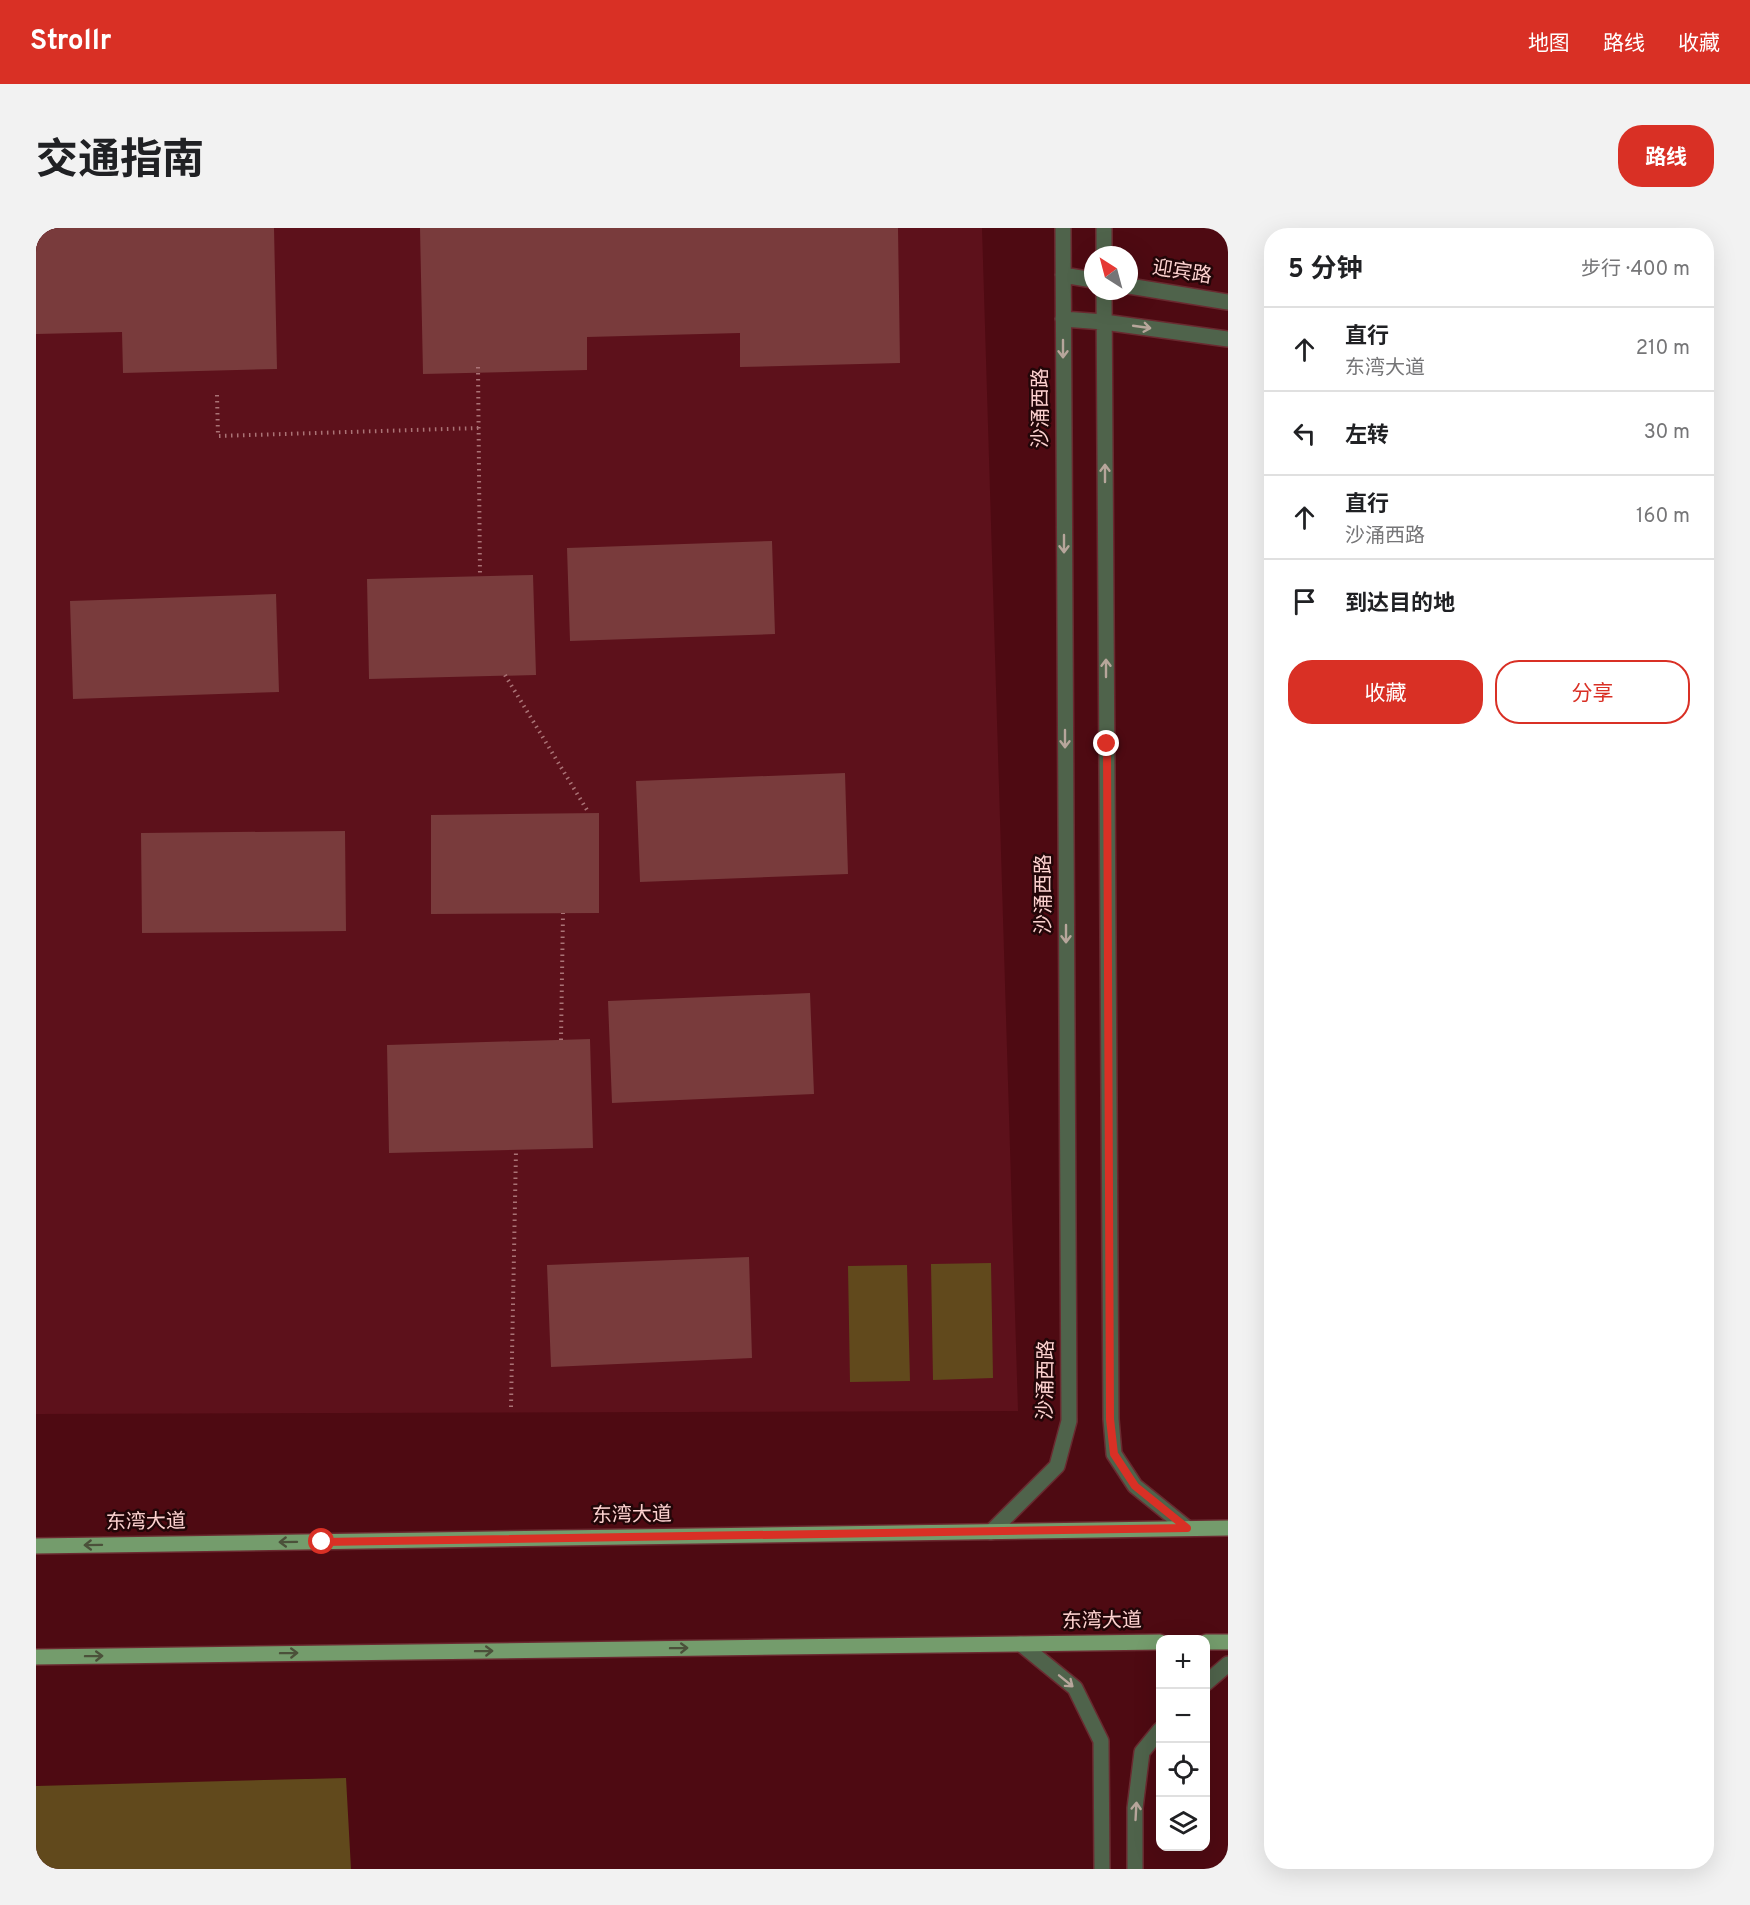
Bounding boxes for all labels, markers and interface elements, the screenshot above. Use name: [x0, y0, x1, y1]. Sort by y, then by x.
text: Strollr: [30, 24, 112, 60]
text: 地图: [1528, 31, 1570, 58]
text: 路线: [1603, 31, 1645, 58]
text: 收藏: [1678, 31, 1720, 58]
button: 路线: [1618, 125, 1714, 187]
text: 交通指南: [36, 136, 204, 189]
north arrow: [1084, 246, 1138, 300]
text: 5 分钟: [1288, 254, 1362, 287]
street label: 迎宾路: [1150, 255, 1214, 291]
text: 步行 · 400 m: [1581, 257, 1690, 283]
one-way arrow: [1131, 322, 1151, 333]
text: 直行: [1345, 324, 1389, 351]
icon: ahead: [1288, 333, 1321, 366]
text: 210 m: [1636, 336, 1690, 362]
one-way arrow: [1057, 339, 1069, 359]
text: 东湾大道: [1345, 356, 1425, 382]
street label: 沙涌西路: [1029, 368, 1055, 448]
icon: left: [1288, 417, 1321, 450]
text: 30 m: [1644, 420, 1690, 446]
text: 左转: [1345, 423, 1389, 450]
one-way arrow: [1099, 463, 1111, 483]
text: 直行: [1345, 492, 1389, 519]
icon: ahead: [1288, 501, 1321, 534]
text: 160 m: [1636, 504, 1690, 530]
text: 沙涌西路: [1345, 524, 1425, 550]
one-way arrow: [1058, 534, 1070, 554]
icon: arrive: [1288, 585, 1321, 618]
text: 到达目的地: [1345, 591, 1455, 618]
one-way arrow: [1100, 658, 1112, 678]
button: 收藏: [1288, 660, 1483, 724]
button: 分享: [1495, 660, 1690, 724]
one-way arrow: [1059, 729, 1071, 749]
route end: [1093, 730, 1119, 756]
street label: 沙涌西路: [1032, 854, 1058, 934]
one-way arrow: [1060, 924, 1072, 944]
street label: 沙涌西路: [1033, 1340, 1061, 1420]
street label: 东湾大道: [592, 1502, 672, 1530]
street label: 东湾大道: [106, 1509, 186, 1537]
route start: [308, 1528, 334, 1554]
one-way arrow: [278, 1536, 298, 1548]
one-way arrow: [83, 1539, 103, 1551]
street label: 东湾大道: [1062, 1608, 1142, 1636]
map controls: [1156, 1635, 1210, 1851]
button: +: [1156, 1635, 1210, 1689]
one-way arrow: [669, 1643, 689, 1654]
one-way arrow: [474, 1645, 494, 1657]
one-way arrow: [279, 1648, 299, 1659]
one-way arrow: [84, 1650, 104, 1662]
one-way arrow: [1058, 1674, 1074, 1687]
button: −: [1156, 1689, 1210, 1743]
button: locate: [1156, 1743, 1210, 1797]
button: layers: [1156, 1797, 1210, 1851]
one-way arrow: [1130, 1801, 1141, 1821]

